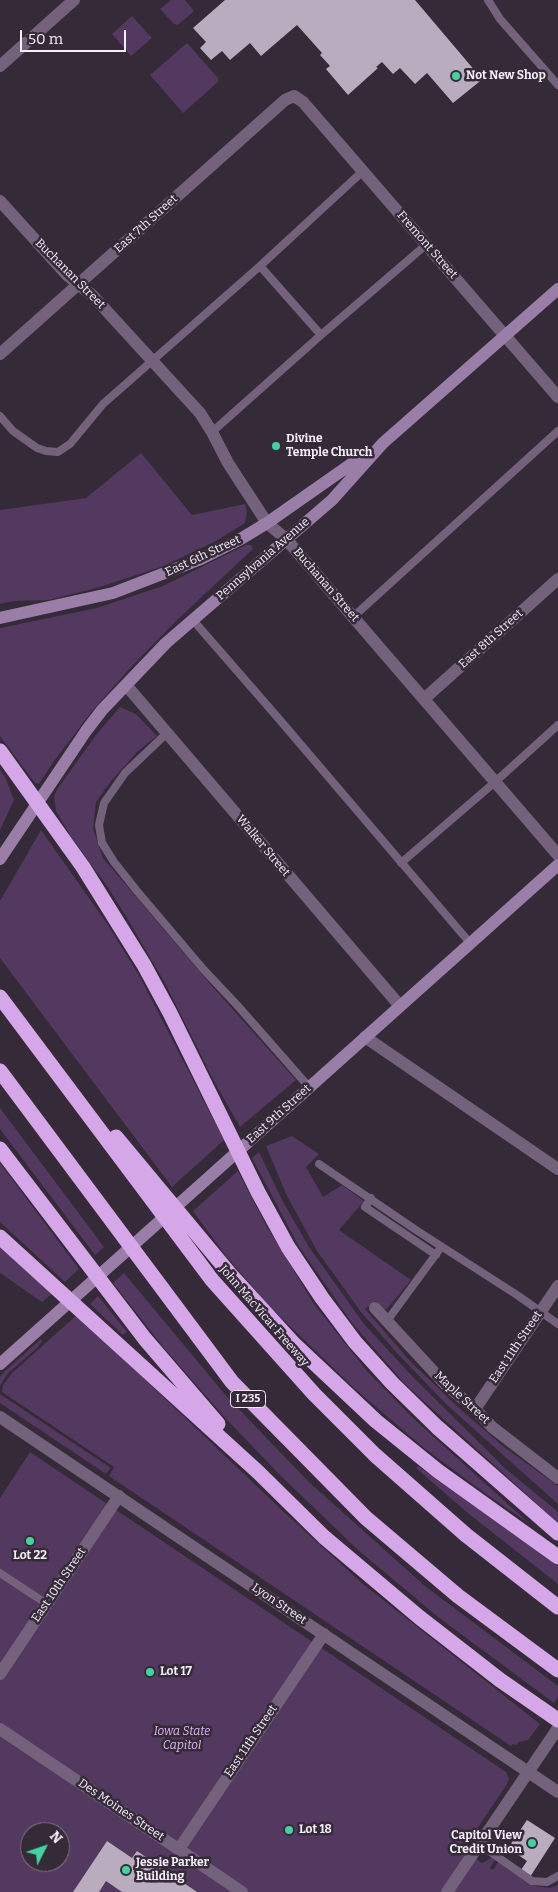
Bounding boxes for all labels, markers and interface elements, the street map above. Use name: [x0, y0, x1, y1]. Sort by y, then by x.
scale bar: [22, 20, 129, 52]
text: 50 m: [28, 30, 63, 48]
place label: Not New Shop: [466, 69, 546, 83]
marker: Not New Shop: [450, 70, 462, 82]
street label: East 7th Street: [111, 192, 181, 256]
street label: Fremont Street: [394, 208, 460, 282]
street label: Buchanan Street: [32, 236, 108, 312]
place label: Divine Temple Church: [286, 432, 372, 460]
marker: Divine Temple Church: [270, 440, 282, 452]
street label: Pennsylvania Avenue: [214, 515, 312, 603]
street label: East 6th Street: [163, 532, 243, 580]
street label: Buchanan Street: [290, 545, 362, 625]
street label: East 8th Street: [456, 606, 526, 672]
street label: Walker Street: [233, 812, 293, 880]
street label: East 9th Street: [244, 1081, 314, 1147]
street label: John MacVicar Freeway: [216, 1262, 312, 1370]
street label: East 11th Street: [487, 1308, 545, 1386]
street label: Maple Street: [431, 1369, 493, 1427]
road number: I 235: [230, 1390, 266, 1408]
marker: Lot 22: [24, 1535, 36, 1547]
street label: East 10th Street: [29, 1545, 89, 1625]
place label: Lot 22: [13, 1549, 47, 1563]
street label: Lyon Street: [249, 1580, 309, 1628]
place label: Lot 17: [160, 1665, 192, 1679]
marker: Lot 17: [144, 1666, 156, 1678]
street label: East 11th Street: [222, 1702, 280, 1780]
park label: Iowa State Capitol: [154, 1725, 210, 1753]
street label: Des Moines Street: [75, 1776, 167, 1844]
north arrow: [20, 1822, 70, 1872]
place label: Lot 18: [299, 1823, 332, 1837]
marker: Lot 18: [283, 1824, 295, 1836]
text: N: [46, 1828, 66, 1847]
place label: Capitol View Credit Union: [450, 1829, 522, 1857]
marker: Capitol View Credit Union: [526, 1837, 538, 1849]
place label: Jessie Parker Building: [136, 1856, 209, 1884]
marker: Jessie Parker Building: [120, 1864, 132, 1876]

